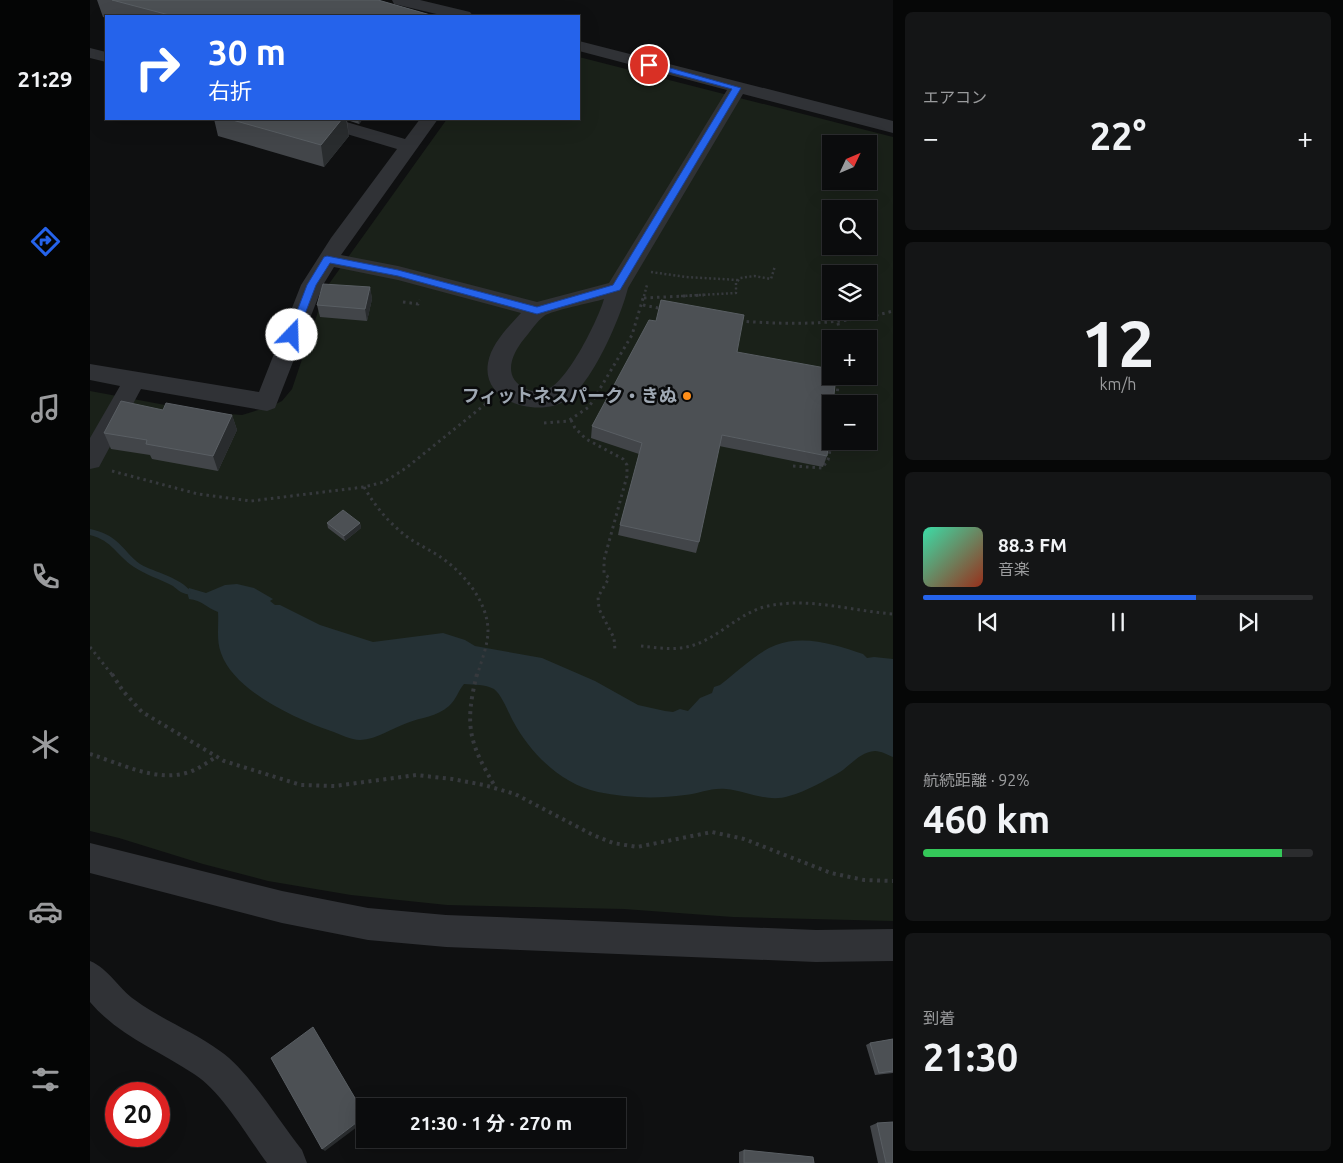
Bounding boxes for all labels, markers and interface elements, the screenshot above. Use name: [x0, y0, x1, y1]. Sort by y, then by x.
text: 30 m: [208, 32, 286, 72]
icon: right: [125, 35, 190, 100]
pin: [628, 44, 670, 86]
icon: arrive: [635, 51, 663, 79]
text: 21:29: [17, 66, 73, 91]
text: 右折: [208, 78, 252, 103]
text: エアコン: [923, 88, 987, 106]
text: 22°: [1090, 115, 1146, 157]
text: −: [923, 122, 939, 153]
text: +: [1297, 122, 1313, 153]
north arrow: [822, 135, 878, 190]
map controls: [822, 135, 877, 450]
button: search: [822, 200, 877, 255]
icon: directions: [28, 224, 63, 259]
button: layers: [822, 265, 877, 320]
text: 12: [1081, 306, 1155, 379]
position arrow: [265, 308, 317, 360]
button: +: [822, 330, 877, 385]
text: km/h: [1100, 375, 1136, 393]
place label: フィットネスパーク・きぬ: [462, 385, 677, 405]
marker: フィットネスパーク・きぬ: [681, 390, 693, 402]
icon: music: [28, 391, 63, 426]
button: −: [822, 395, 877, 450]
text: 88.3 FM: [998, 534, 1067, 556]
icon: phone: [28, 559, 63, 594]
text: 音楽: [998, 560, 1030, 578]
icon: previous: [974, 608, 1002, 636]
icon: pause: [1104, 608, 1132, 636]
icon: next: [1234, 608, 1262, 636]
icon: climate: [28, 727, 63, 762]
text: 航続距離 · 92%: [923, 771, 1030, 789]
text: 460 km: [923, 798, 1050, 840]
icon: car: [28, 894, 63, 929]
text: 到着: [923, 1009, 955, 1027]
text: 21:30: [923, 1036, 1018, 1078]
icon: filters: [28, 1062, 63, 1097]
speed limit sign: 20: [105, 1082, 170, 1147]
text: 21:30 · 1 分 · 270 m: [410, 1112, 572, 1134]

